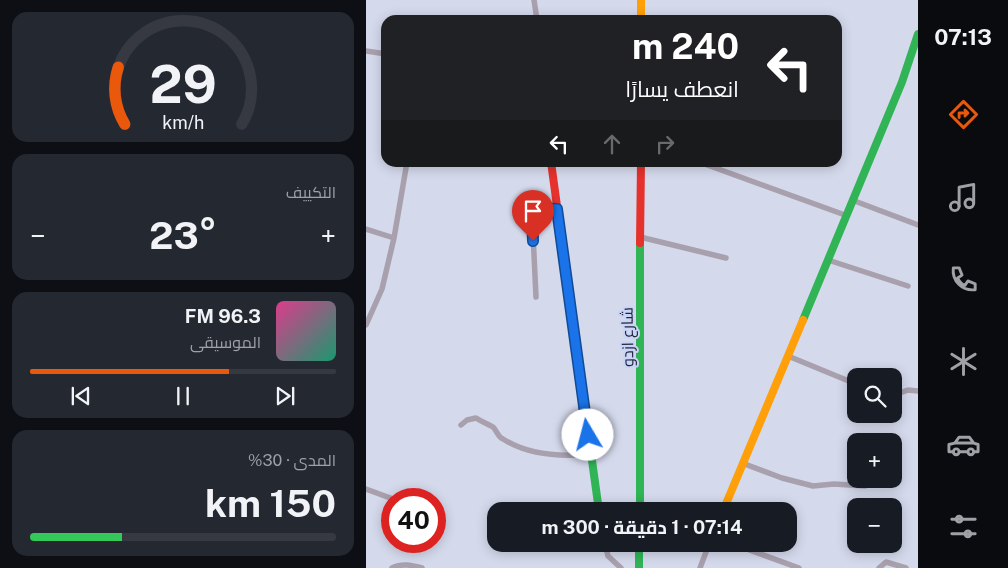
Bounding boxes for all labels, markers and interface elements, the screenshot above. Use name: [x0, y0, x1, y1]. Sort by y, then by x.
text: 07:13: [934, 24, 992, 50]
text: 240 m: [632, 26, 739, 67]
icon: left: [757, 35, 822, 100]
text: 29: [149, 54, 217, 115]
text: انعطف يسارًا: [625, 76, 739, 102]
icon: directions: [946, 97, 981, 132]
text: km/h: [162, 112, 204, 133]
icon: left: [545, 130, 573, 158]
icon: ahead: [598, 130, 626, 158]
icon: right: [651, 130, 679, 158]
icon: music: [946, 180, 981, 215]
text: التكييف: [286, 183, 336, 202]
pin: [512, 190, 554, 241]
icon: arrive: [519, 197, 547, 225]
text: 23°: [149, 213, 217, 258]
text: −: [30, 219, 46, 252]
text: +: [320, 219, 336, 252]
icon: phone: [946, 262, 981, 297]
text: 96.3 FM: [185, 305, 261, 327]
street label: شارع ازدو: [617, 307, 640, 367]
text: الموسيقى: [190, 333, 261, 352]
icon: climate: [946, 344, 981, 379]
map controls: [847, 368, 902, 553]
button: search: [847, 368, 902, 423]
icon: previous: [67, 382, 95, 410]
icon: pause: [169, 382, 197, 410]
icon: next: [271, 382, 299, 410]
position arrow: [561, 408, 613, 460]
icon: car: [946, 427, 981, 462]
button: +: [847, 433, 902, 488]
text: المدى · 30%: [248, 451, 336, 470]
text: 150 km: [205, 481, 336, 526]
speed limit sign: 40: [381, 488, 446, 553]
button: −: [847, 498, 902, 553]
icon: filters: [946, 509, 981, 544]
text: 07:14 · 1 دقيقة · 300 m: [542, 516, 742, 538]

